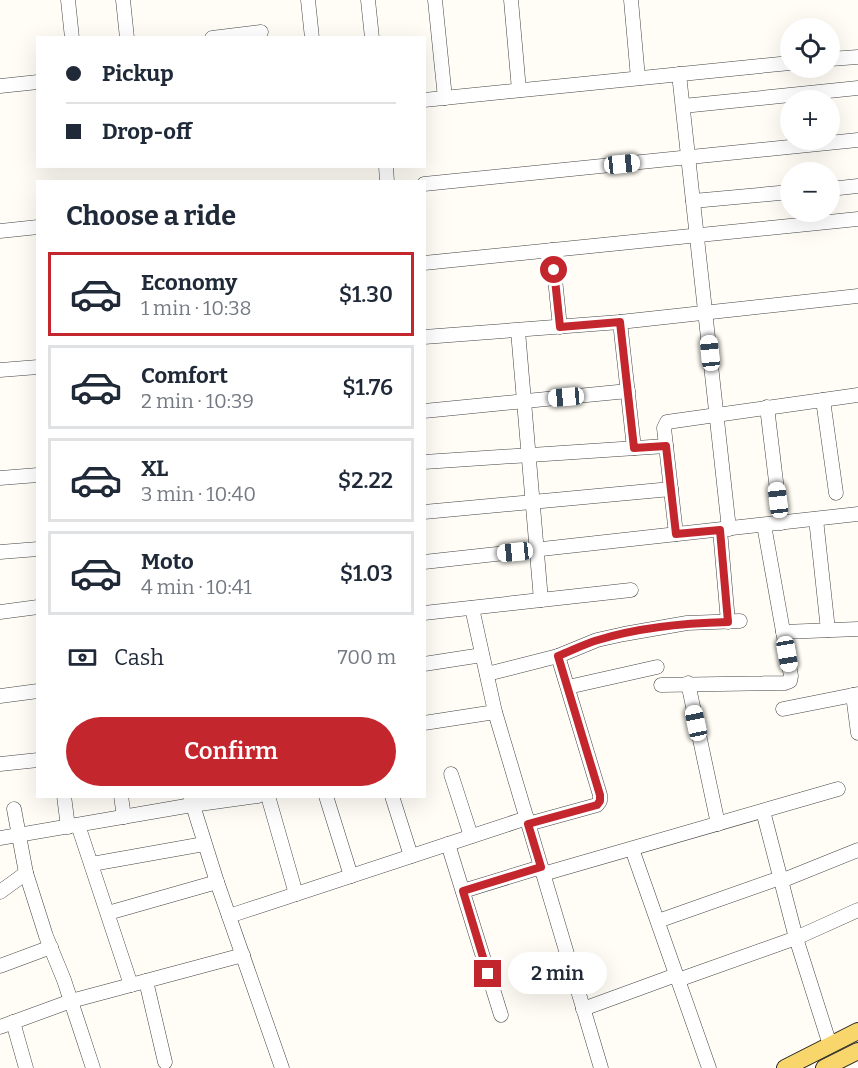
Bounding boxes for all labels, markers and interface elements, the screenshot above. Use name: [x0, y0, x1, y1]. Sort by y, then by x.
map controls: [780, 18, 840, 222]
button: locate: [780, 18, 840, 78]
text: Pickup: [102, 60, 174, 87]
button: +: [780, 90, 840, 150]
text: Drop-off: [102, 118, 192, 145]
car: [603, 153, 641, 175]
button: −: [780, 162, 840, 222]
text: Choose a ride: [66, 200, 236, 232]
route start: [540, 256, 567, 283]
icon: car: [69, 267, 123, 321]
text: Economy: [141, 269, 237, 296]
text: $1.30: [339, 281, 393, 308]
text: 1 min · 10:38: [141, 296, 252, 320]
car: [699, 334, 721, 372]
icon: car: [69, 360, 123, 414]
text: Comfort: [141, 362, 228, 389]
text: $1.76: [342, 374, 393, 401]
car: [547, 386, 585, 408]
text: 2 min · 10:39: [141, 389, 254, 413]
icon: car: [69, 453, 123, 507]
text: XL: [141, 455, 168, 482]
text: $2.22: [338, 467, 393, 494]
car: [767, 481, 789, 519]
text: 3 min · 10:40: [141, 482, 256, 506]
car: [496, 541, 534, 563]
icon: car: [69, 546, 123, 600]
text: Moto: [141, 548, 194, 575]
text: $1.03: [340, 560, 393, 587]
text: 4 min · 10:41: [141, 575, 252, 599]
car: [775, 635, 799, 673]
icon: cash: [66, 641, 99, 674]
text: Cash: [114, 644, 164, 671]
text: 700 m: [338, 645, 396, 669]
car: [683, 704, 709, 742]
button: Confirm: [66, 717, 396, 786]
callout: 2 min: [509, 953, 608, 995]
route end: [474, 960, 501, 987]
text: 2 min: [531, 961, 584, 985]

